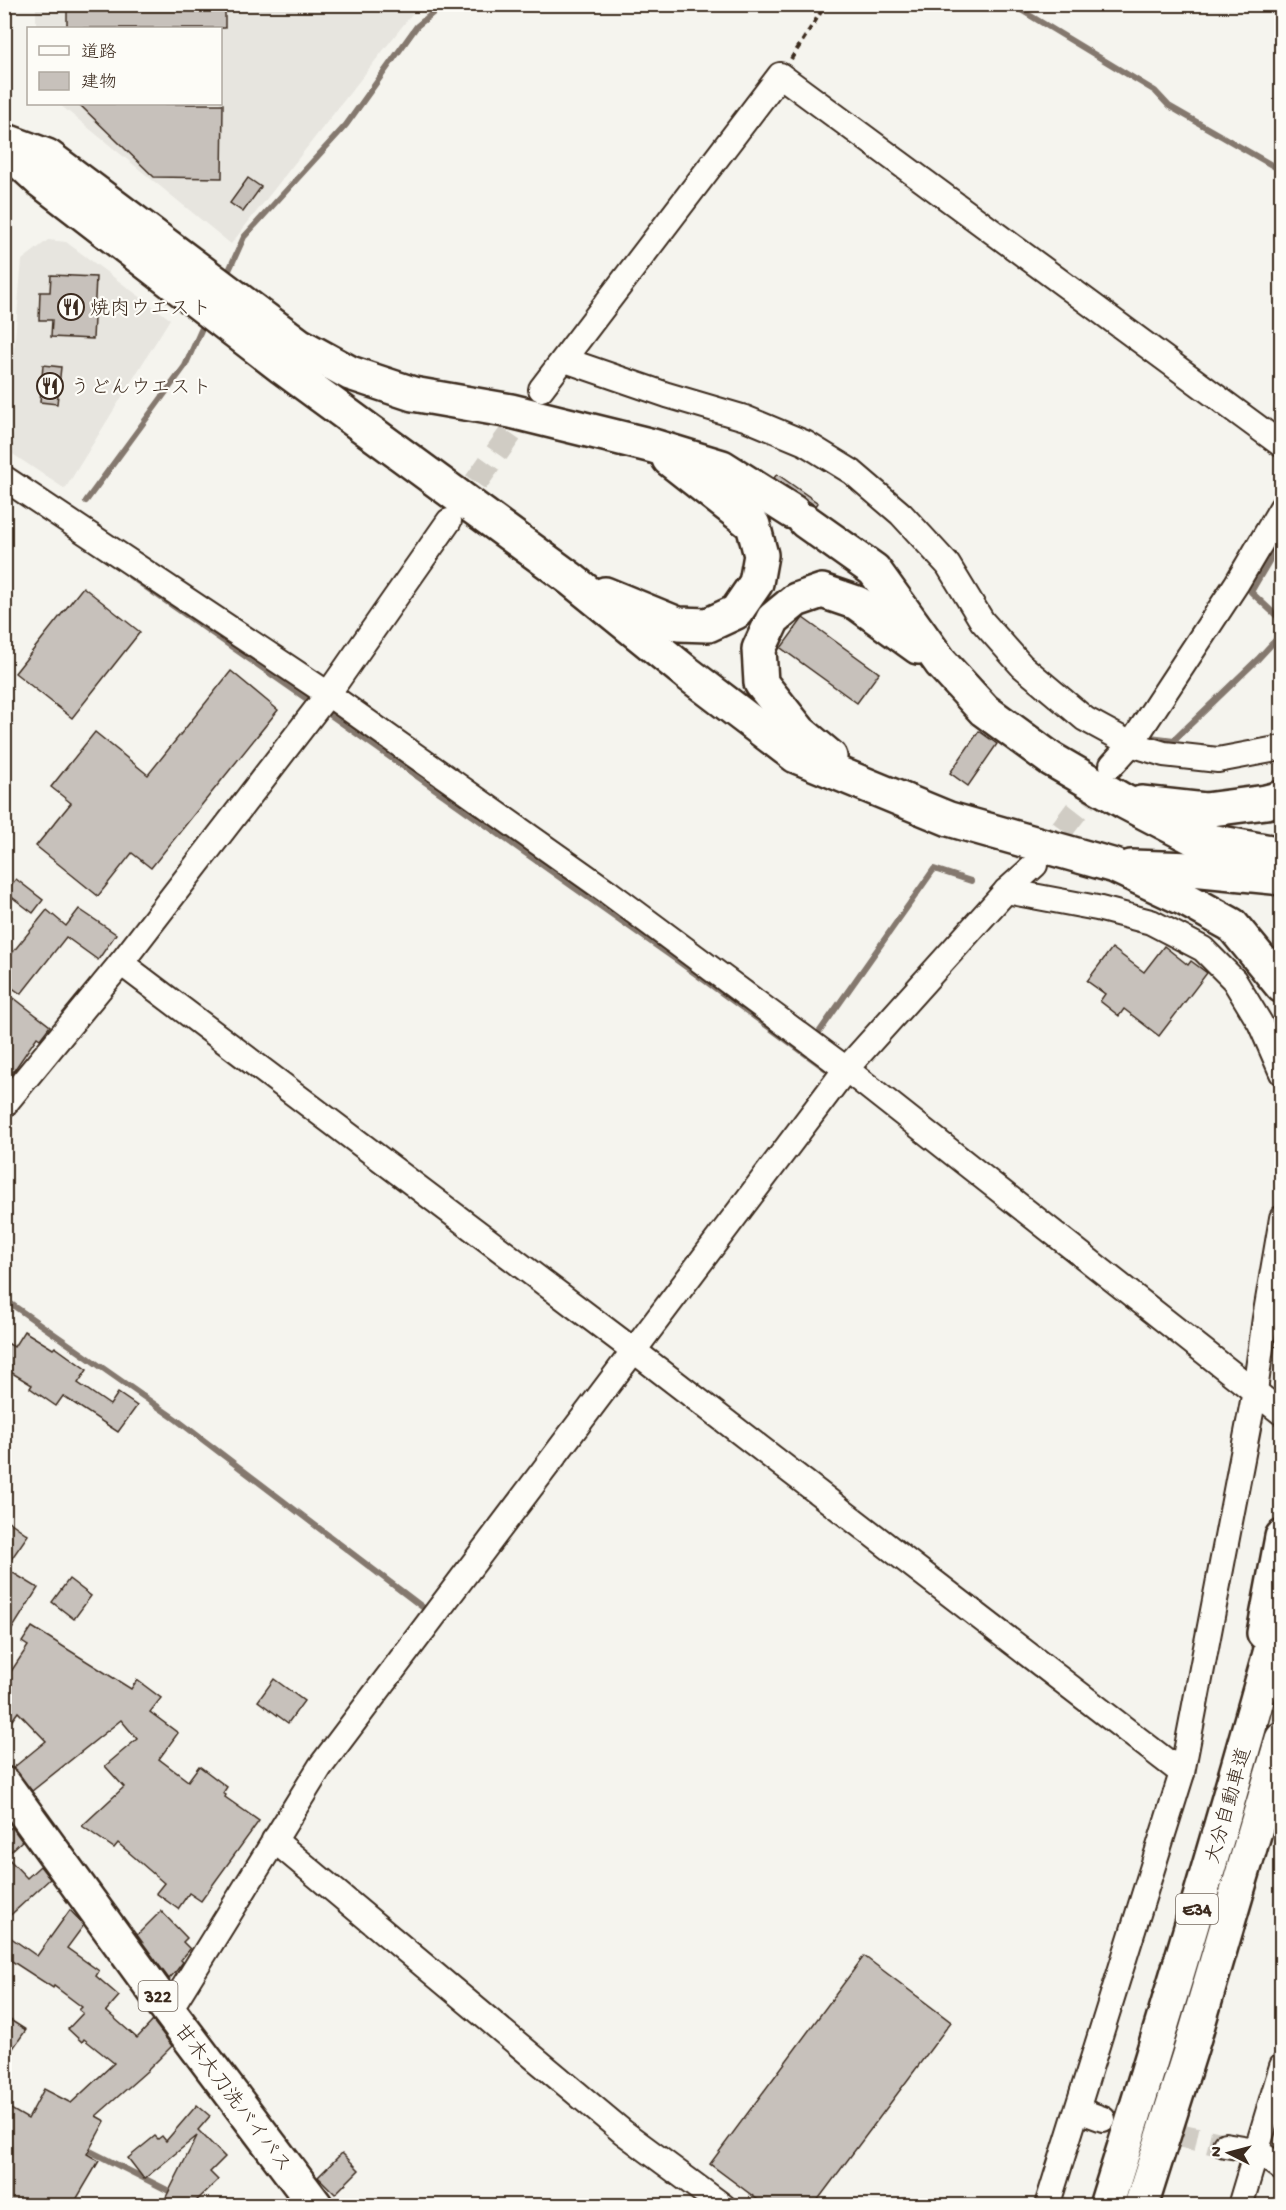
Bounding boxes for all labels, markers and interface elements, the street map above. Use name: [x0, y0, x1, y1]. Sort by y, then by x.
legend: [27, 27, 222, 105]
text: 道路: [81, 42, 117, 64]
text: 建物: [81, 72, 117, 94]
restaurant icon: 焼肉ウエスト: [56, 292, 86, 322]
place label: 焼肉ウエスト: [90, 298, 212, 322]
restaurant icon: うどんウエスト: [35, 371, 65, 401]
place label: うどんウエスト: [70, 377, 212, 401]
street label: 大分自動車道: [1201, 1745, 1258, 1867]
road number: E34: [1176, 1894, 1218, 1924]
road number: 322: [138, 1981, 178, 2011]
street label: 甘木大刀洗バイパス: [168, 2019, 296, 2178]
north arrow: [1199, 2123, 1259, 2183]
text: N: [1208, 2145, 1228, 2158]

